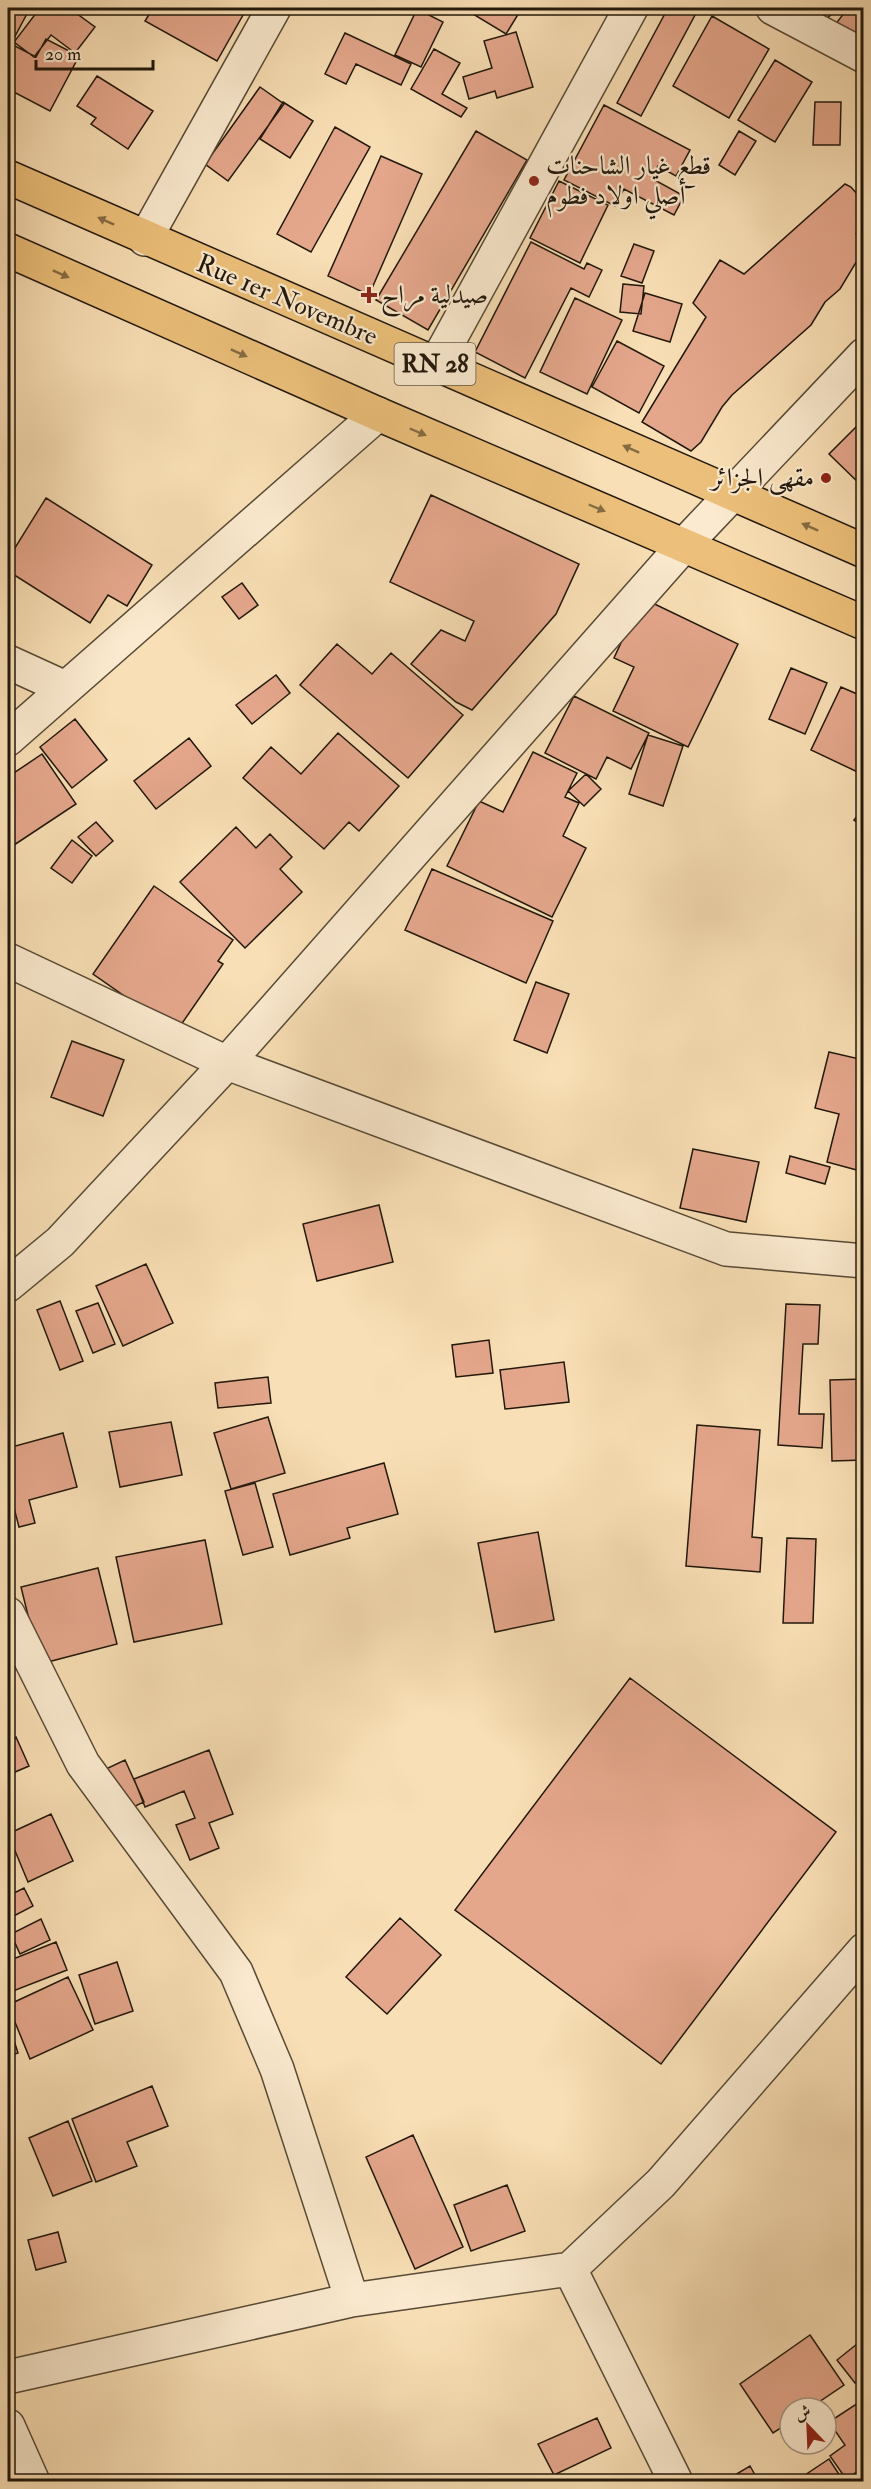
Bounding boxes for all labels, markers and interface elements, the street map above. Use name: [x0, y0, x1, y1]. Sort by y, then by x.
scale bar: [36, 33, 153, 71]
text: 20 m: [45, 43, 81, 66]
place label: قطع غيار الشاحنات أصلي اولاد فطوم: [546, 150, 711, 220]
marker: قطع غيار الشاحنات أصلي اولاد فطوم: [527, 174, 541, 188]
one-way arrow: [96, 216, 114, 226]
street label: Rue 1er Novembre: [192, 247, 382, 353]
one-way arrow: [52, 270, 70, 279]
place label: صيدلية مراح: [381, 279, 488, 318]
marker: صيدلية مراح: [362, 288, 376, 302]
road number: RN 28: [394, 343, 476, 385]
one-way arrow: [231, 348, 249, 358]
one-way arrow: [409, 427, 426, 436]
one-way arrow: [623, 445, 640, 454]
place label: مقهى الجزائر: [708, 462, 814, 495]
marker: مقهى الجزائر: [819, 471, 833, 485]
one-way arrow: [589, 503, 607, 513]
one-way arrow: [801, 522, 819, 532]
north arrow: [778, 2396, 838, 2456]
text: ش: [791, 2401, 814, 2425]

